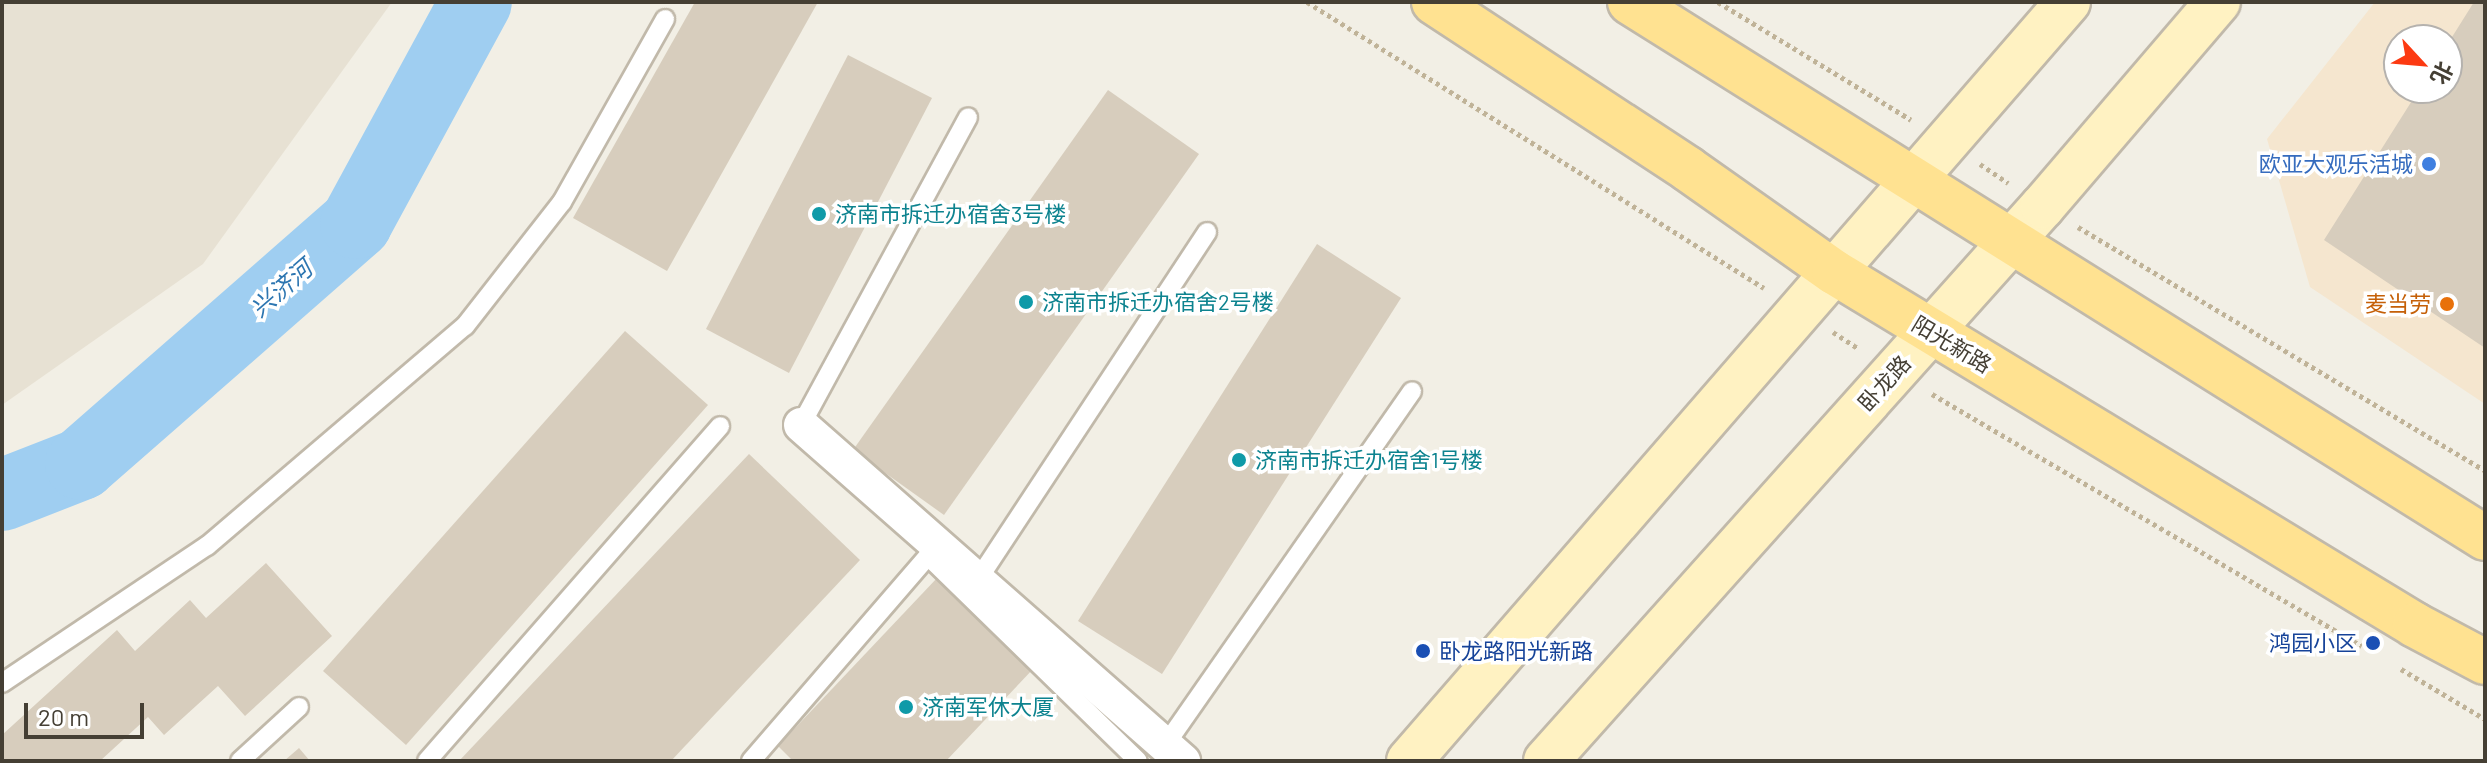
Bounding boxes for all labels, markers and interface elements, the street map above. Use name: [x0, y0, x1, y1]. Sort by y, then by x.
north arrow: [2383, 24, 2463, 104]
text: 北: [2426, 58, 2459, 89]
place label: 欧亚大观乐活城: [2259, 151, 2413, 177]
marker: 欧亚大观乐活城: [2420, 155, 2438, 173]
place label: 济南市拆迁办宿舍3号楼: [835, 201, 1066, 227]
marker: 济南市拆迁办宿舍3号楼: [810, 205, 828, 223]
water label: 兴济河: [244, 254, 318, 322]
place label: 济南市拆迁办宿舍2号楼: [1042, 289, 1274, 315]
place label: 麦当劳: [2365, 291, 2431, 317]
marker: 济南市拆迁办宿舍2号楼: [1017, 293, 1035, 311]
marker: 麦当劳: [2438, 295, 2456, 313]
street label: 阳光新路: [1907, 310, 1997, 378]
street label: 卧龙路: [1852, 350, 1916, 416]
place label: 济南市拆迁办宿舍1号楼: [1255, 447, 1483, 473]
marker: 济南市拆迁办宿舍1号楼: [1230, 451, 1248, 469]
place label: 鸿园小区: [2269, 630, 2357, 656]
marker: 鸿园小区: [2364, 634, 2382, 652]
place label: 卧龙路阳光新路: [1439, 638, 1593, 664]
marker: 卧龙路阳光新路: [1414, 642, 1432, 660]
scale bar: [28, 687, 148, 737]
place label: 济南军休大厦: [922, 694, 1054, 720]
marker: 济南军休大厦: [897, 698, 915, 716]
text: 20 m: [38, 702, 89, 731]

